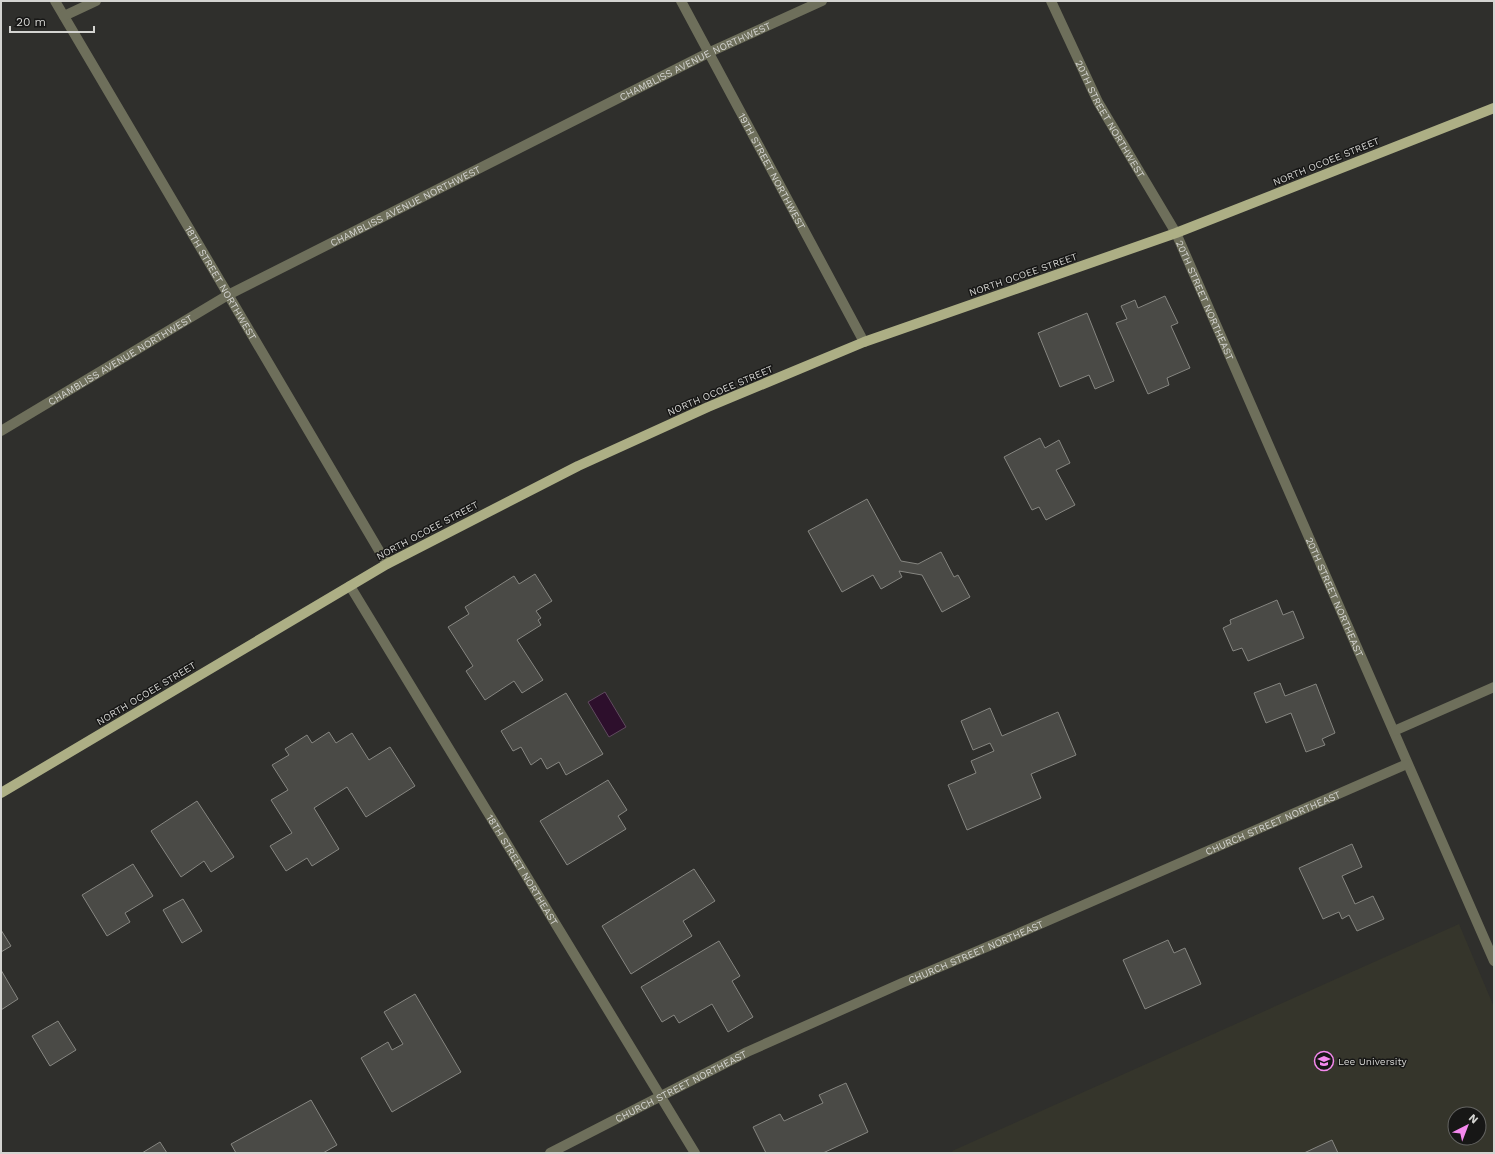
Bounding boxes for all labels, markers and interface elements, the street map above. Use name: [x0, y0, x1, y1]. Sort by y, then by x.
scale bar: [10, 8, 94, 34]
text: 20 m: [16, 15, 46, 29]
street label: CHAMBLISS AVENUE NORTHWEST: [618, 20, 772, 103]
street label: 20TH STREET NORTHWEST: [1073, 58, 1147, 180]
street label: 19TH STREET NORTHWEST: [736, 111, 808, 231]
street label: NORTH OCOEE STREET: [1271, 135, 1381, 188]
street label: CHAMBLISS AVENUE NORTHWEST: [328, 164, 482, 249]
street label: 18TH STREET NORTHWEST: [183, 224, 259, 342]
street label: 20TH STREET NORTHEAST: [1174, 239, 1236, 362]
street label: NORTH OCOEE STREET: [968, 251, 1079, 298]
street label: CHAMBLISS AVENUE NORTHWEST: [46, 312, 195, 408]
street label: NORTH OCOEE STREET: [666, 363, 775, 418]
street label: NORTH OCOEE STREET: [374, 499, 480, 562]
street label: 20TH STREET NORTHEAST: [1304, 536, 1365, 659]
street label: NORTH OCOEE STREET: [95, 659, 198, 727]
street label: CHURCH STREET NORTHEAST: [1204, 789, 1342, 857]
street label: 18TH STREET NORTHEAST: [484, 813, 560, 927]
street label: CHURCH STREET NORTHEAST: [906, 918, 1045, 986]
street label: CHURCH STREET NORTHEAST: [614, 1048, 749, 1125]
school or university icon: Lee University: [1313, 1050, 1335, 1072]
place label: Lee University: [1338, 1056, 1408, 1067]
north arrow: [1447, 1106, 1487, 1146]
text: N: [1466, 1111, 1481, 1126]

